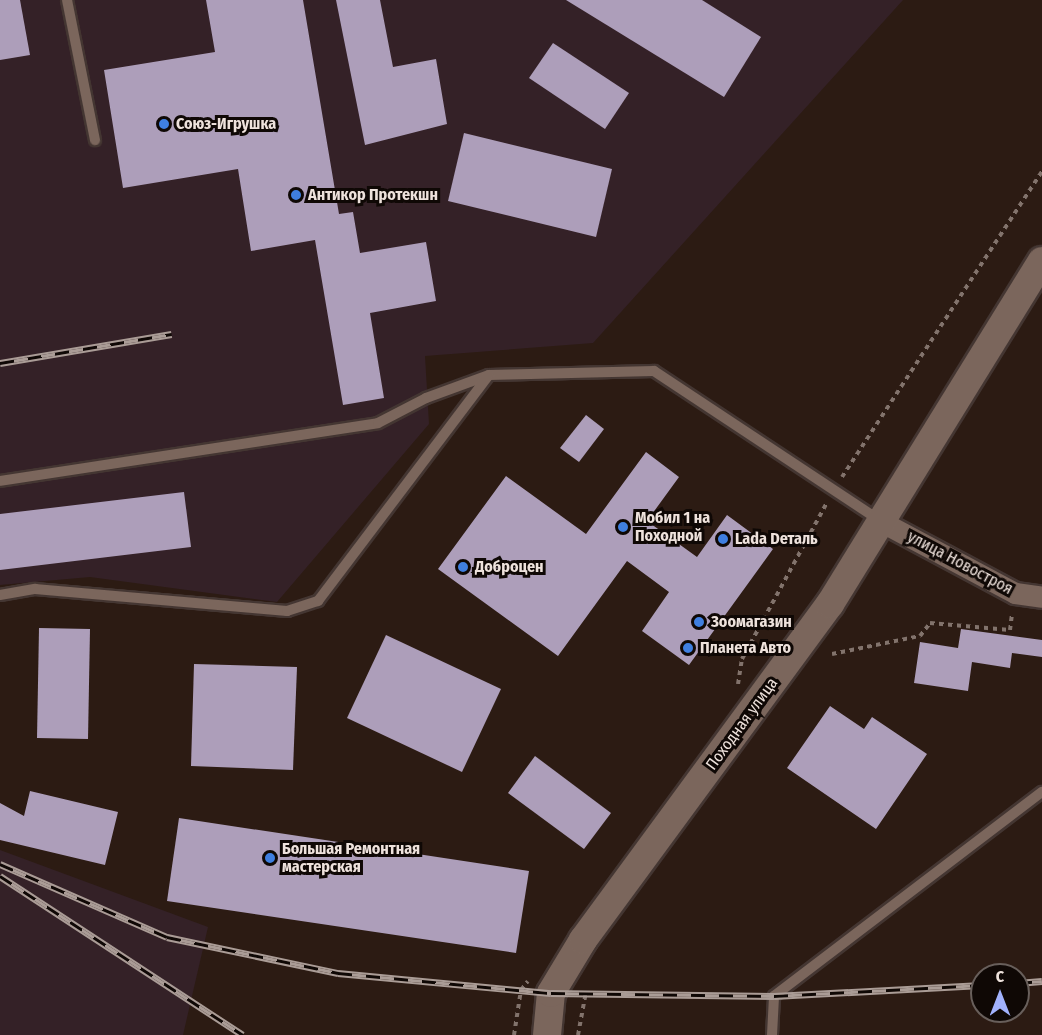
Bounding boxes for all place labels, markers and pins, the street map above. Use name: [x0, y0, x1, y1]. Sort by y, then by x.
place label: Союз-Игрушка: [176, 114, 276, 134]
marker: Союз-Игрушка: [157, 117, 171, 131]
place label: Антикор Протекшн: [308, 185, 438, 205]
marker: Антикор Протекшн: [289, 188, 303, 202]
place label: Мобил 1 на Походной: [635, 508, 710, 546]
marker: Мобил 1 на Походной: [616, 520, 630, 534]
place label: Lada Dеталь: [735, 529, 818, 549]
marker: Lada Dеталь: [716, 532, 730, 546]
place label: Доброцен: [475, 557, 544, 577]
marker: Доброцен: [456, 560, 470, 574]
place label: Зоомагазин: [711, 612, 792, 632]
marker: Зоомагазин: [692, 615, 706, 629]
place label: Планета Авто: [700, 638, 791, 658]
marker: Планета Авто: [681, 641, 695, 655]
place label: Большая Ремонтная мастерская: [282, 839, 420, 877]
marker: Большая Ремонтная мастерская: [263, 851, 277, 865]

